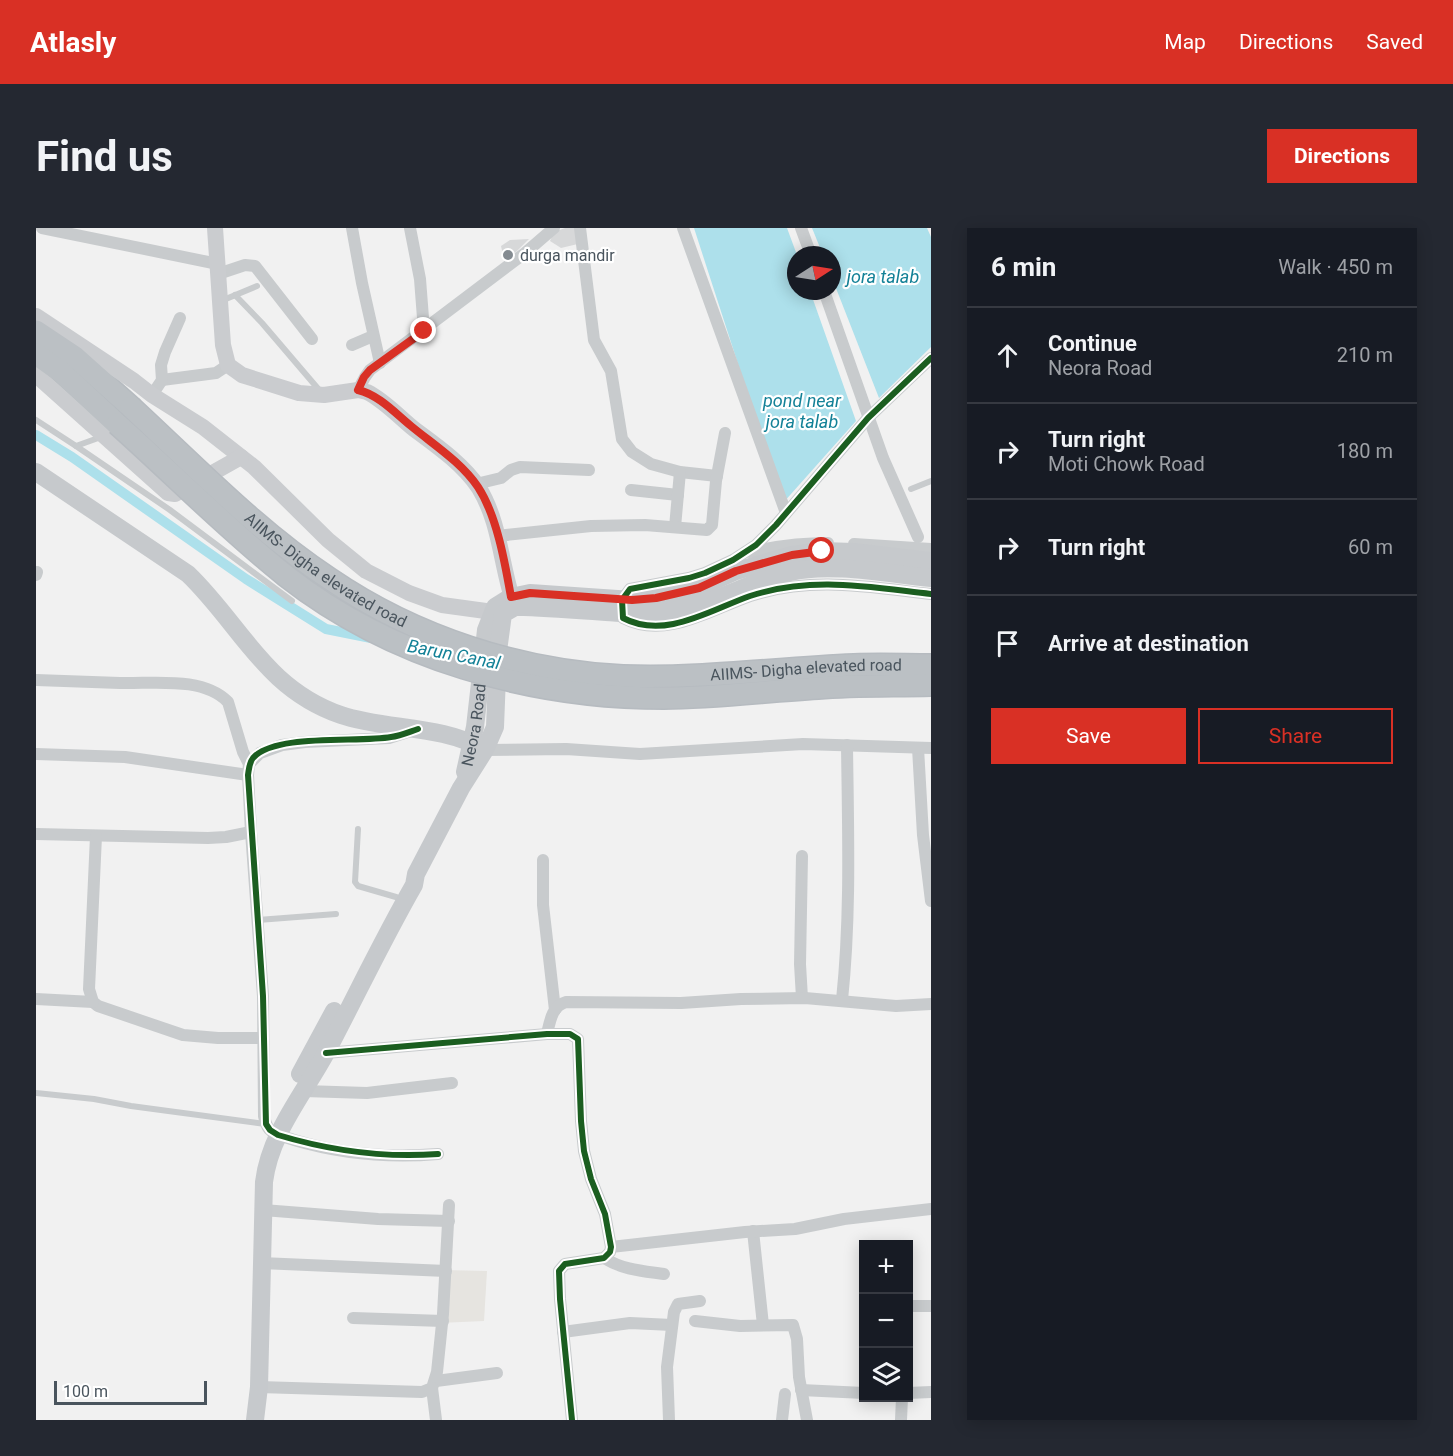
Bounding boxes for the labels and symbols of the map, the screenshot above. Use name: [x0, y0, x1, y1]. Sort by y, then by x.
place label: durga mandir: [520, 246, 615, 265]
north arrow: [787, 246, 841, 300]
marker: durga mandir: [501, 248, 515, 262]
water label: jora talab: [844, 266, 919, 287]
route end: [410, 317, 436, 343]
water label: pond near jora talab: [762, 390, 842, 432]
street label: AIIMS- Digha elevated road: [241, 508, 410, 631]
route start: [808, 537, 834, 563]
water label: Barun Canal: [406, 635, 503, 673]
street label: AIIMS- Digha elevated road: [710, 655, 902, 684]
street label: Neora Road: [457, 683, 489, 768]
scale bar: [54, 1378, 207, 1406]

